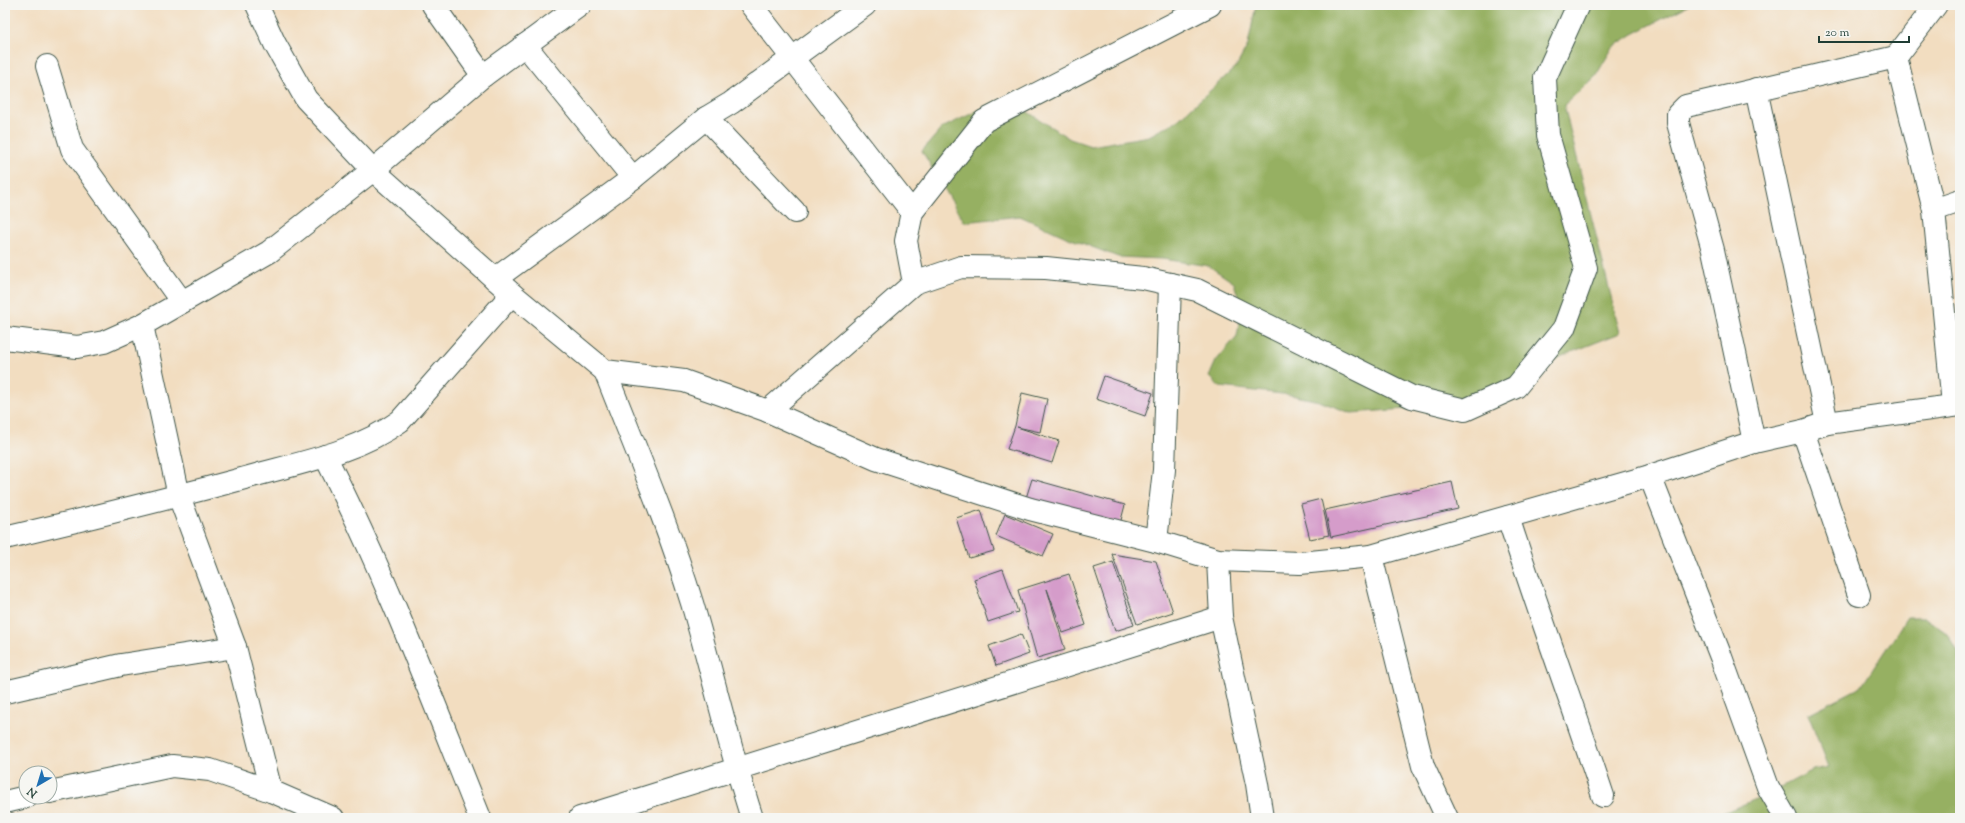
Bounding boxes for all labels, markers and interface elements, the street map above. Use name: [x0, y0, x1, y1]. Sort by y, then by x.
scale bar: [1819, 18, 1909, 44]
text: 20 m: [1825, 24, 1850, 42]
north arrow: [18, 765, 58, 805]
text: N: [24, 783, 42, 802]

